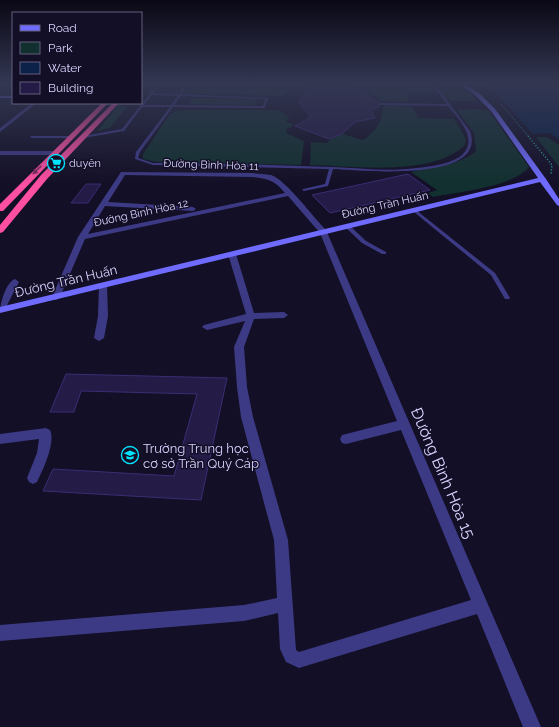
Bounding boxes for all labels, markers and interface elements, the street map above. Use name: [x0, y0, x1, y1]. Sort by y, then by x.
legend: [12, 12, 142, 104]
text: Road: [48, 21, 77, 35]
text: Park: [48, 41, 73, 55]
text: Water: [48, 61, 82, 75]
text: Building: [48, 81, 94, 95]
supermarket icon: duyên: [46, 153, 66, 173]
place label: duyên: [69, 157, 101, 170]
street label: Đường Bình Hòa 11: [163, 157, 259, 173]
one-way arrow: [32, 165, 42, 175]
street label: Đường Trần Huấn: [340, 189, 430, 221]
street label: Đường Bình Hòa 12: [93, 197, 190, 229]
street label: Đường Trần Huấn: [13, 262, 119, 300]
street label: Đường Bình Hòa 15: [407, 405, 479, 542]
place label: Trường Trung học cơ sở Trần Quý Cáp: [143, 441, 259, 471]
school or university icon: Trường Trung học cơ sở Trần Quý Cáp: [120, 445, 140, 465]

